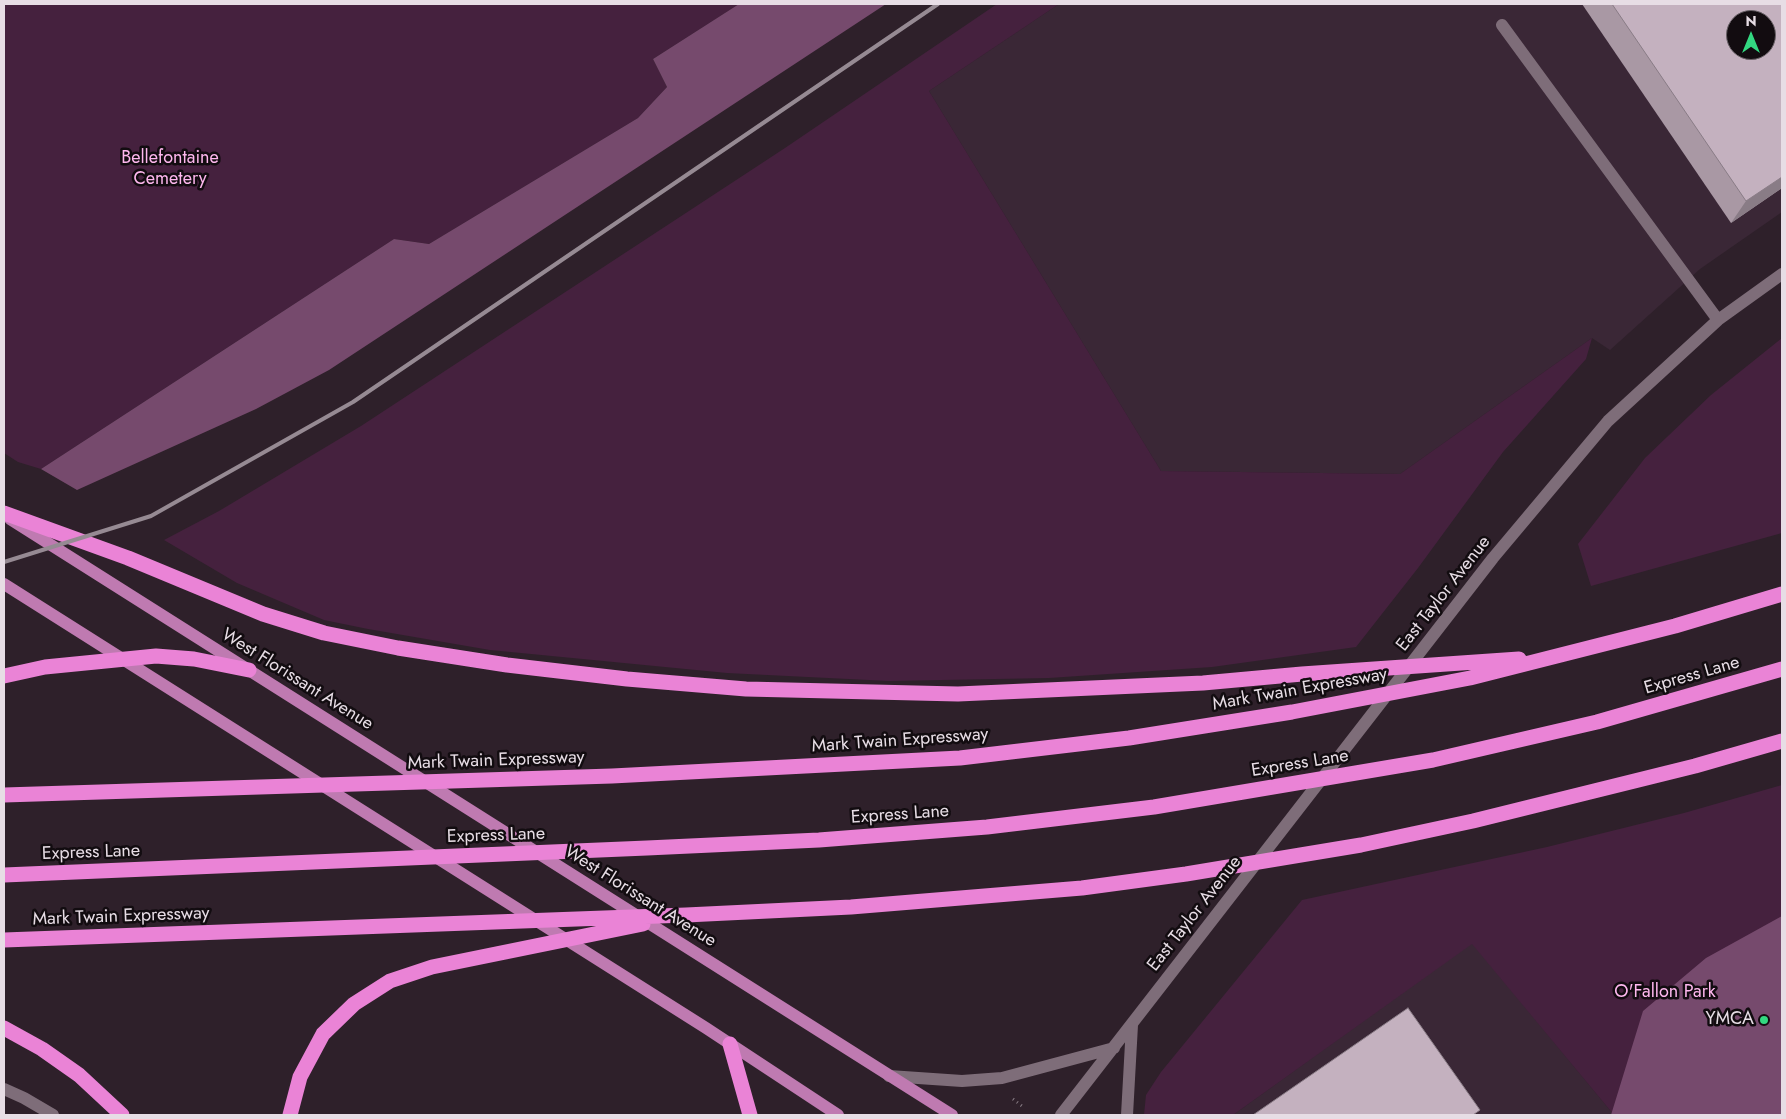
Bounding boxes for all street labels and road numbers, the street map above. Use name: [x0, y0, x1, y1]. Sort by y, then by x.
street label: East Taylor Avenue: [1392, 532, 1496, 656]
street label: West Florissant Avenue: [217, 625, 377, 735]
street label: Express Lane: [1642, 652, 1742, 700]
street label: Mark Twain Expressway: [1211, 664, 1389, 716]
street label: Mark Twain Expressway: [811, 724, 989, 758]
street label: Express Lane: [1250, 746, 1350, 782]
street label: Mark Twain Expressway: [407, 747, 585, 775]
street label: Express Lane: [850, 801, 950, 829]
street label: Express Lane: [447, 823, 545, 849]
street label: Express Lane: [42, 840, 140, 866]
street label: West Florissant Avenue: [560, 842, 720, 952]
street label: East Taylor Avenue: [1143, 852, 1247, 976]
street label: Mark Twain Expressway: [32, 903, 210, 931]

